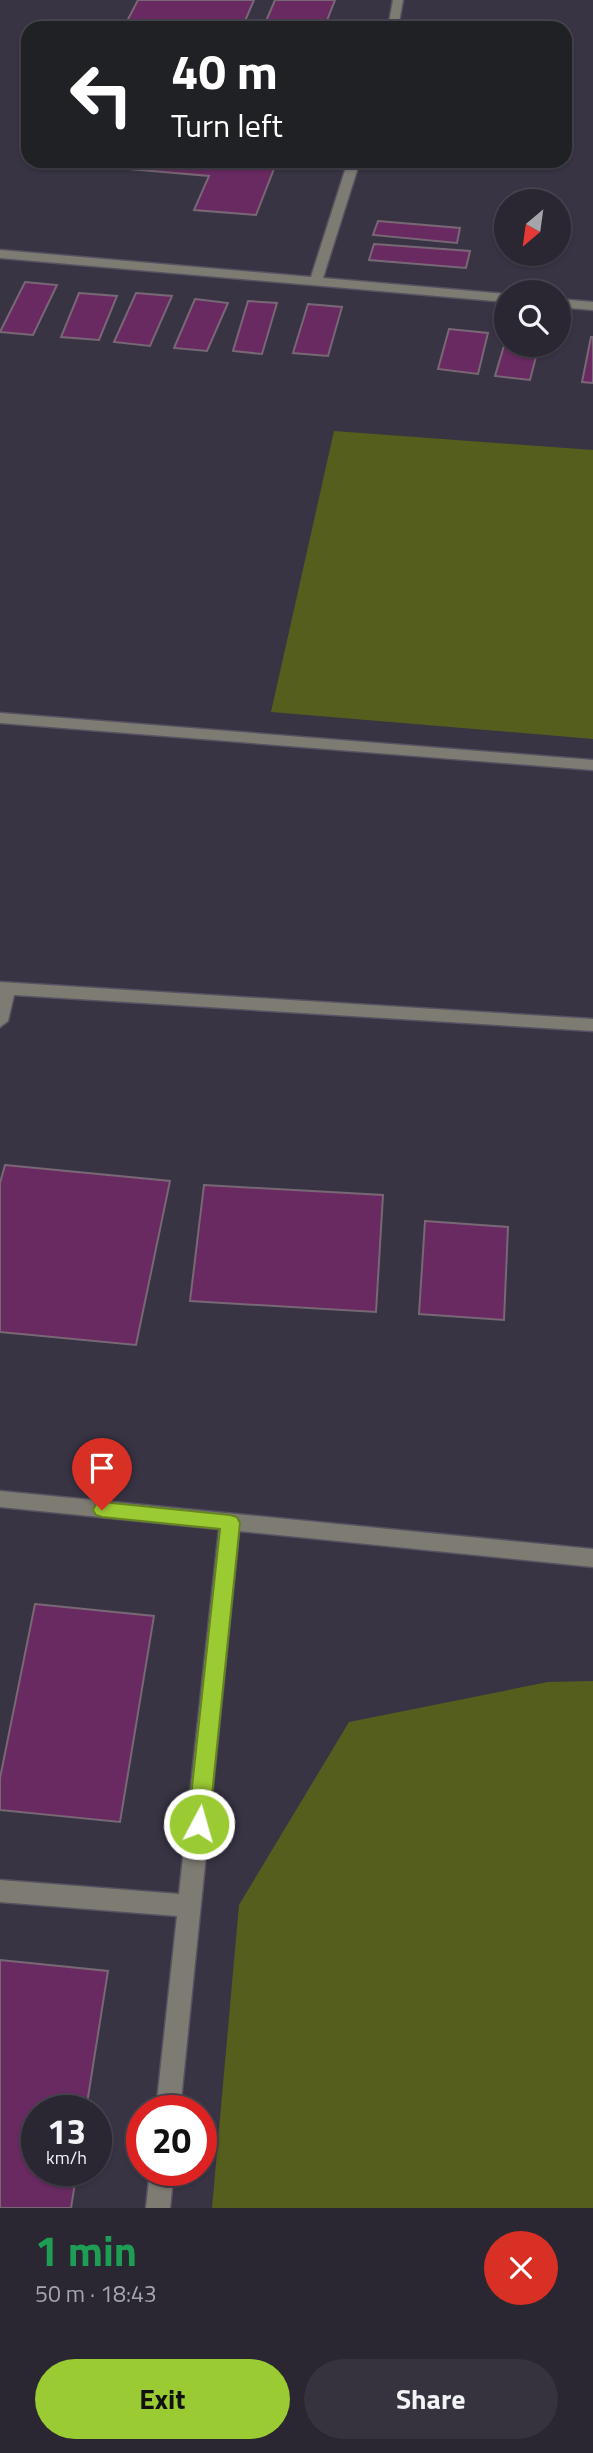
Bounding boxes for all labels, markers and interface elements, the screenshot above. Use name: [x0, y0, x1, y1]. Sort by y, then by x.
text: 40 m: [171, 33, 278, 108]
icon: left: [56, 49, 147, 140]
text: Turn left: [171, 101, 283, 149]
north arrow: [494, 189, 570, 266]
map controls: [494, 189, 571, 357]
button: search: [494, 280, 571, 357]
pin: [72, 1438, 132, 1510]
icon: arrive: [83, 1449, 121, 1487]
position arrow: [162, 1787, 236, 1861]
speed limit sign: 20: [126, 2095, 217, 2186]
text: 13: [47, 2104, 86, 2158]
text: km/h: [46, 2144, 87, 2171]
text: 1 min: [35, 2218, 137, 2282]
button: close: [484, 2231, 558, 2305]
text: 50 m · 18:43: [35, 2276, 157, 2311]
button: Exit: [35, 2359, 290, 2439]
button: Share: [304, 2359, 558, 2439]

